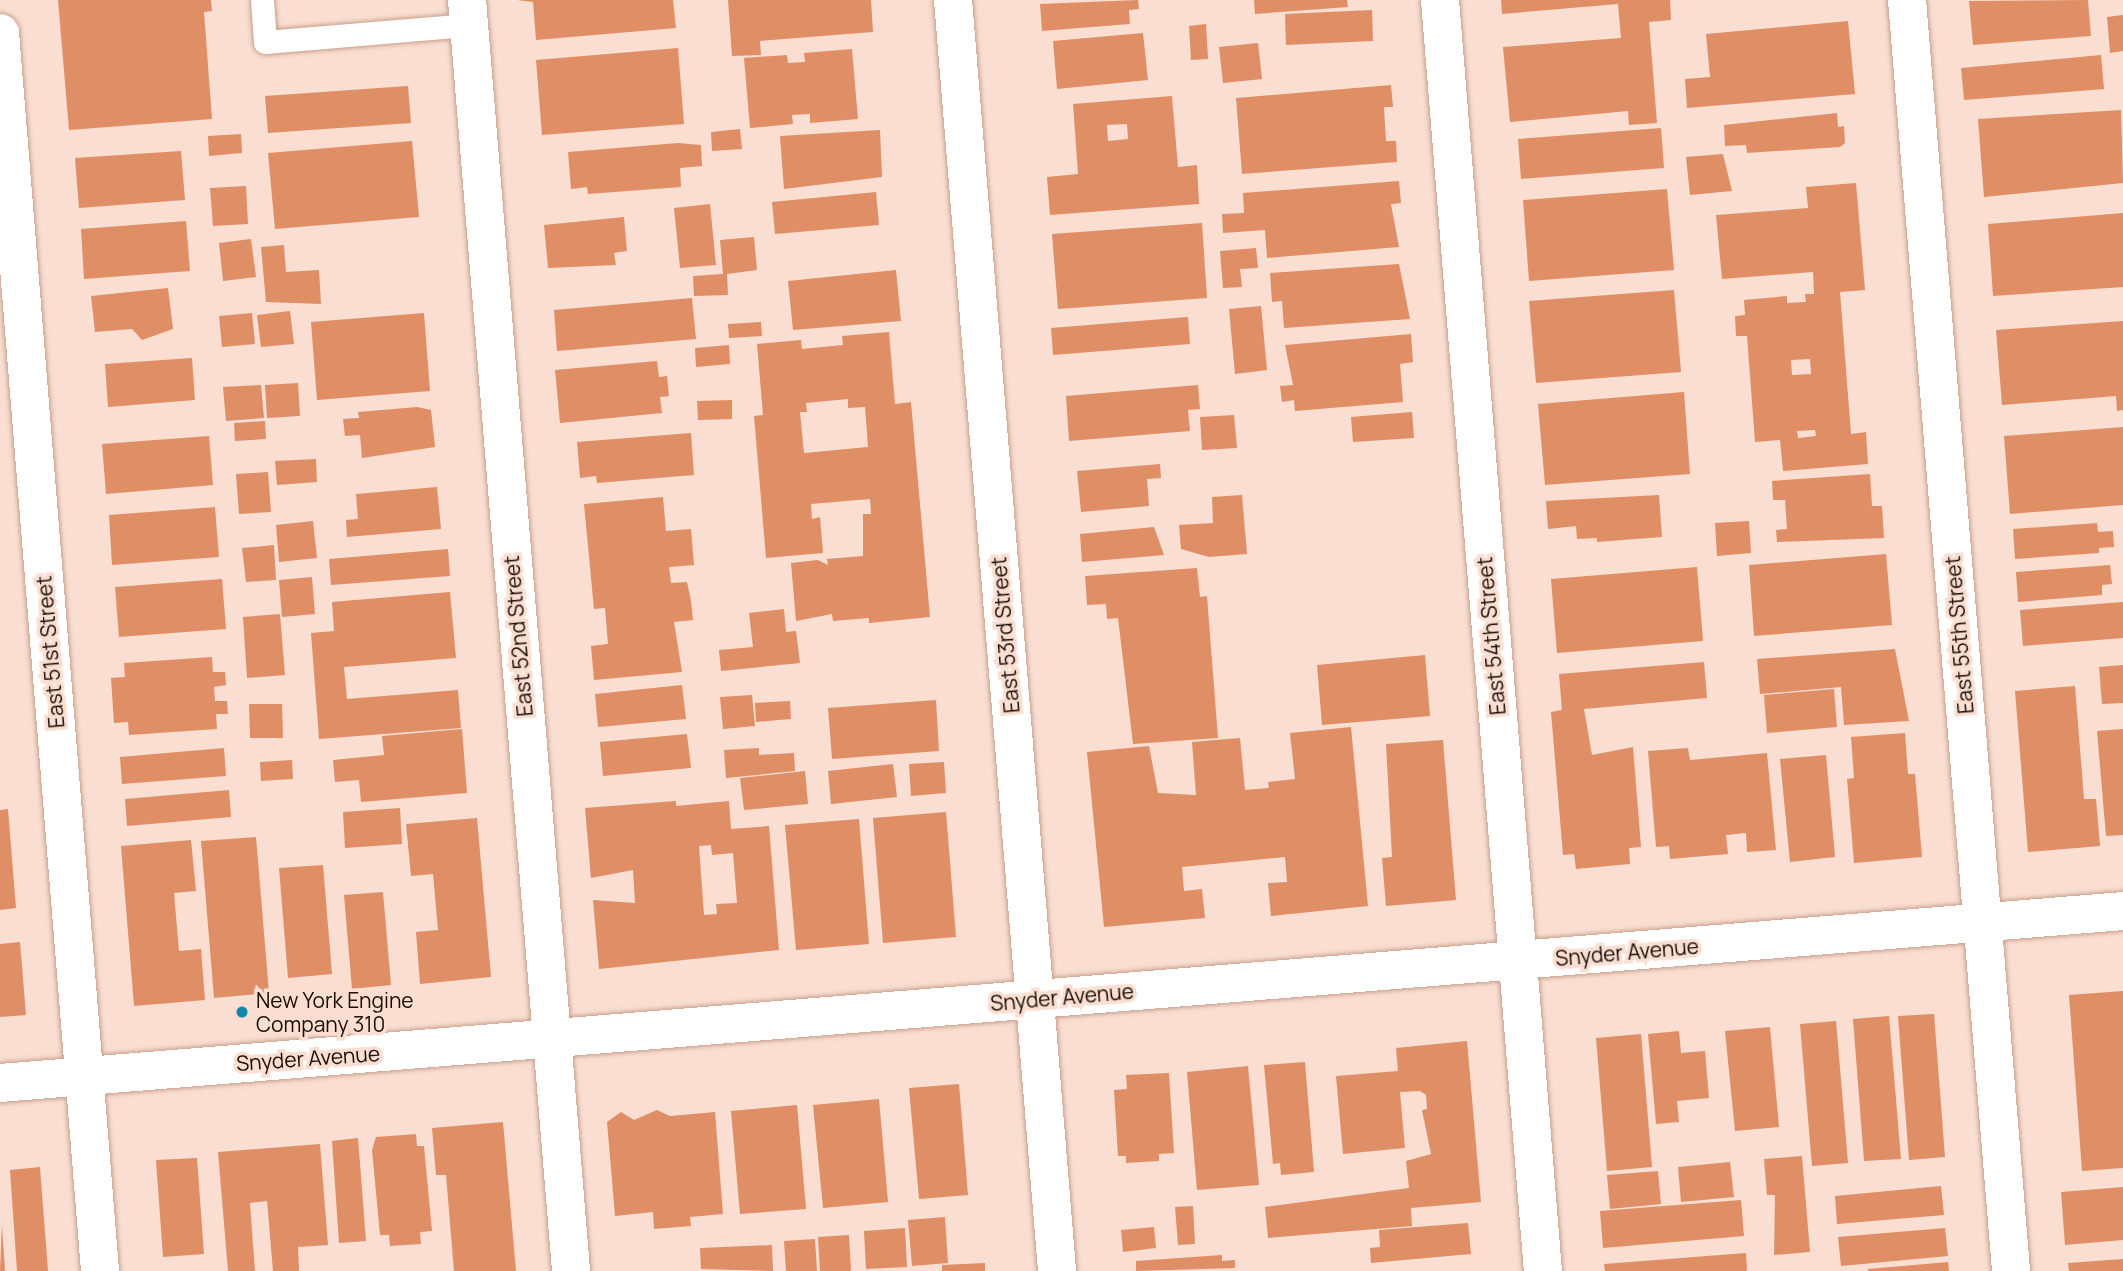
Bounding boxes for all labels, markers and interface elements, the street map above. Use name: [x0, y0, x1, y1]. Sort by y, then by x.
street label: East 52nd Street: [498, 554, 538, 718]
street label: East 55th Street: [1940, 555, 1978, 715]
street label: East 53rd Street: [986, 556, 1024, 714]
street label: East 54th Street: [1472, 556, 1510, 716]
street label: East 51st Street: [31, 575, 69, 729]
street label: Snyder Avenue: [1554, 933, 1700, 971]
street label: Snyder Avenue: [989, 978, 1135, 1016]
place label: New York Engine Company 310: [256, 987, 414, 1037]
marker: New York Engine Company 310: [234, 1004, 250, 1020]
street label: Snyder Avenue: [235, 1040, 381, 1076]

